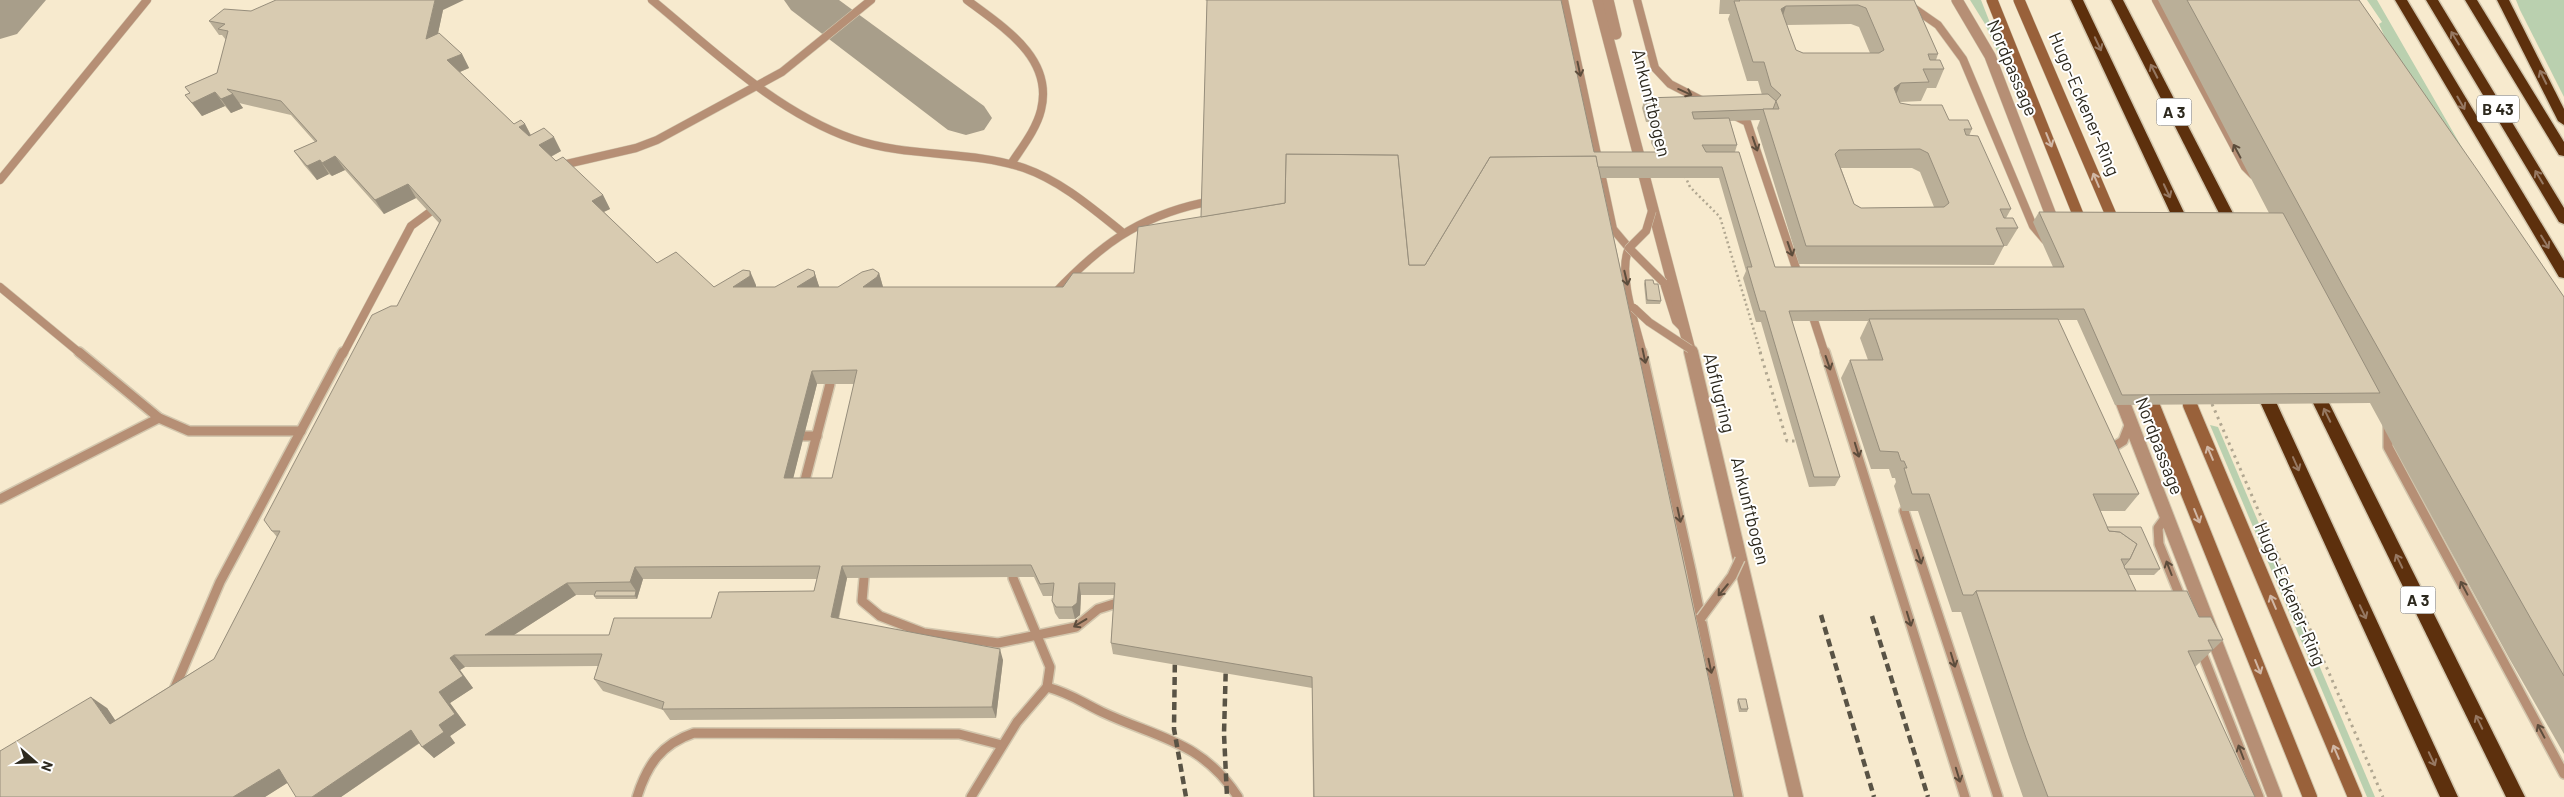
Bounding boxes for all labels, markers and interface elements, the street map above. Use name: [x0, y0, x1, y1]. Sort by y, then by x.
street label: Nordpassage: [1983, 16, 2043, 119]
street label: Hugo-Eckener-Ring: [2045, 28, 2125, 179]
one-way arrow: [2449, 31, 2459, 45]
one-way arrow: [2094, 36, 2103, 51]
street label: Ankunftbogen: [1628, 47, 1676, 159]
one-way arrow: [1575, 61, 1584, 77]
one-way arrow: [2149, 64, 2158, 79]
one-way arrow: [2538, 69, 2548, 84]
one-way arrow: [1677, 88, 1692, 98]
one-way arrow: [2456, 96, 2466, 111]
road number: B 43: [2477, 96, 2519, 122]
road number: A 3: [2156, 98, 2192, 125]
one-way arrow: [2045, 132, 2054, 147]
one-way arrow: [1750, 136, 1760, 152]
one-way arrow: [2232, 144, 2242, 159]
one-way arrow: [2533, 170, 2543, 184]
one-way arrow: [2091, 173, 2101, 188]
one-way arrow: [2163, 183, 2172, 198]
one-way arrow: [2541, 235, 2551, 249]
one-way arrow: [1785, 241, 1795, 257]
one-way arrow: [1622, 269, 1631, 285]
one-way arrow: [1640, 347, 1649, 363]
street label: Abflugring: [1699, 351, 1740, 435]
one-way arrow: [1824, 355, 1833, 370]
street label: Nordpassage: [2131, 394, 2189, 498]
one-way arrow: [2321, 408, 2331, 423]
one-way arrow: [1852, 442, 1862, 458]
one-way arrow: [2204, 446, 2214, 461]
street label: Ankunftbogen: [1727, 455, 1775, 567]
one-way arrow: [2292, 456, 2302, 471]
one-way arrow: [1675, 506, 1684, 522]
one-way arrow: [2193, 508, 2202, 523]
street label: Hugo-Eckener-Ring: [2251, 518, 2331, 669]
one-way arrow: [1915, 549, 1925, 565]
one-way arrow: [2394, 554, 2403, 569]
one-way arrow: [2164, 561, 2173, 576]
one-way arrow: [2459, 580, 2469, 595]
one-way arrow: [1717, 583, 1728, 596]
road number: A 3: [2400, 586, 2436, 614]
one-way arrow: [2267, 595, 2277, 610]
one-way arrow: [2359, 604, 2369, 619]
one-way arrow: [1905, 611, 1915, 627]
one-way arrow: [1073, 619, 1087, 629]
one-way arrow: [1949, 652, 1958, 667]
one-way arrow: [1706, 658, 1715, 674]
one-way arrow: [2253, 659, 2263, 674]
one-way arrow: [2474, 715, 2483, 730]
one-way arrow: [2536, 724, 2545, 739]
north arrow: [10, 737, 60, 787]
one-way arrow: [2236, 744, 2245, 760]
one-way arrow: [2331, 745, 2340, 760]
one-way arrow: [2427, 751, 2437, 766]
text: N: [38, 759, 57, 774]
one-way arrow: [1953, 766, 1963, 782]

